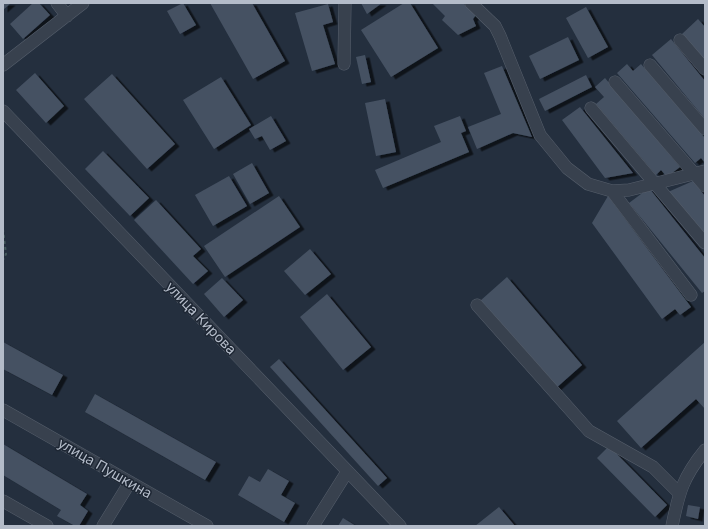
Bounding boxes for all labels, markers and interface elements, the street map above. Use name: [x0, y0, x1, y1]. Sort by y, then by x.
street label: улица Кирова: [163, 278, 240, 357]
street label: улица Пушкина: [55, 434, 155, 501]

